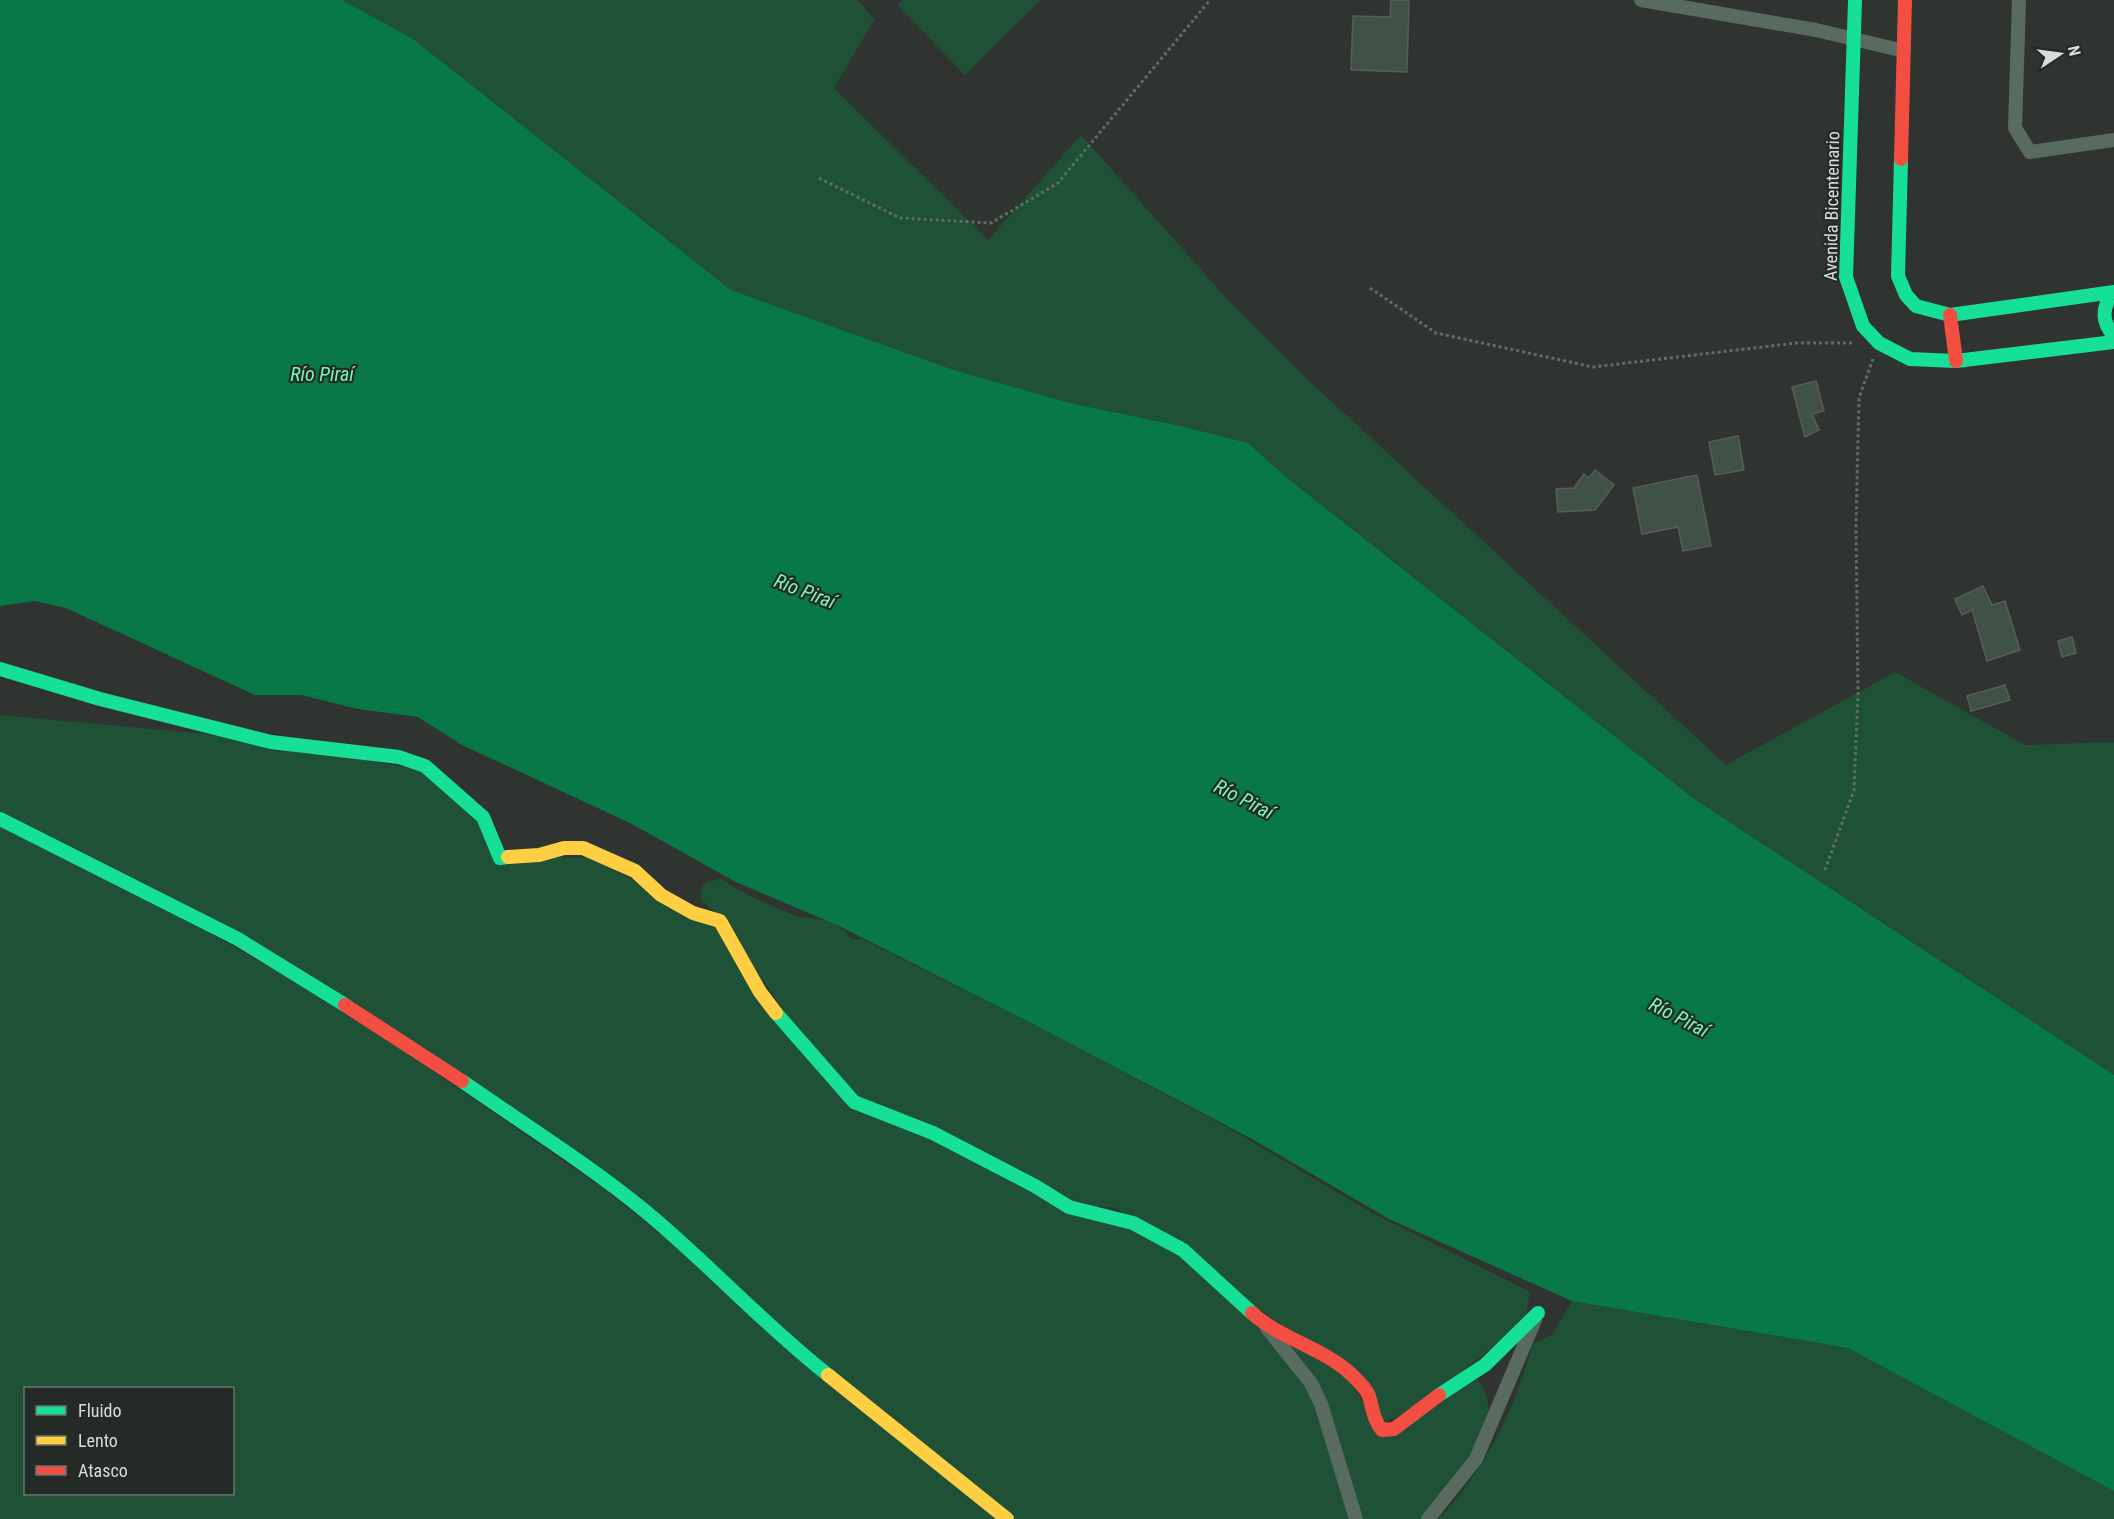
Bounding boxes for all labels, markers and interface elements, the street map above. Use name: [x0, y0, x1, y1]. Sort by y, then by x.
north arrow: [2030, 24, 2090, 84]
text: N: [2064, 44, 2084, 58]
street label: Avenida Bicentenario: [1820, 131, 1843, 281]
water label: Río Piraí: [290, 362, 356, 386]
water label: Río Piraí: [771, 568, 841, 614]
water label: Río Piraí: [1210, 774, 1280, 825]
water label: Río Piraí: [1645, 992, 1715, 1043]
legend: [24, 1387, 234, 1495]
text: Fluido: [78, 1400, 122, 1421]
text: Lento: [78, 1430, 118, 1451]
text: Atasco: [78, 1460, 128, 1481]

